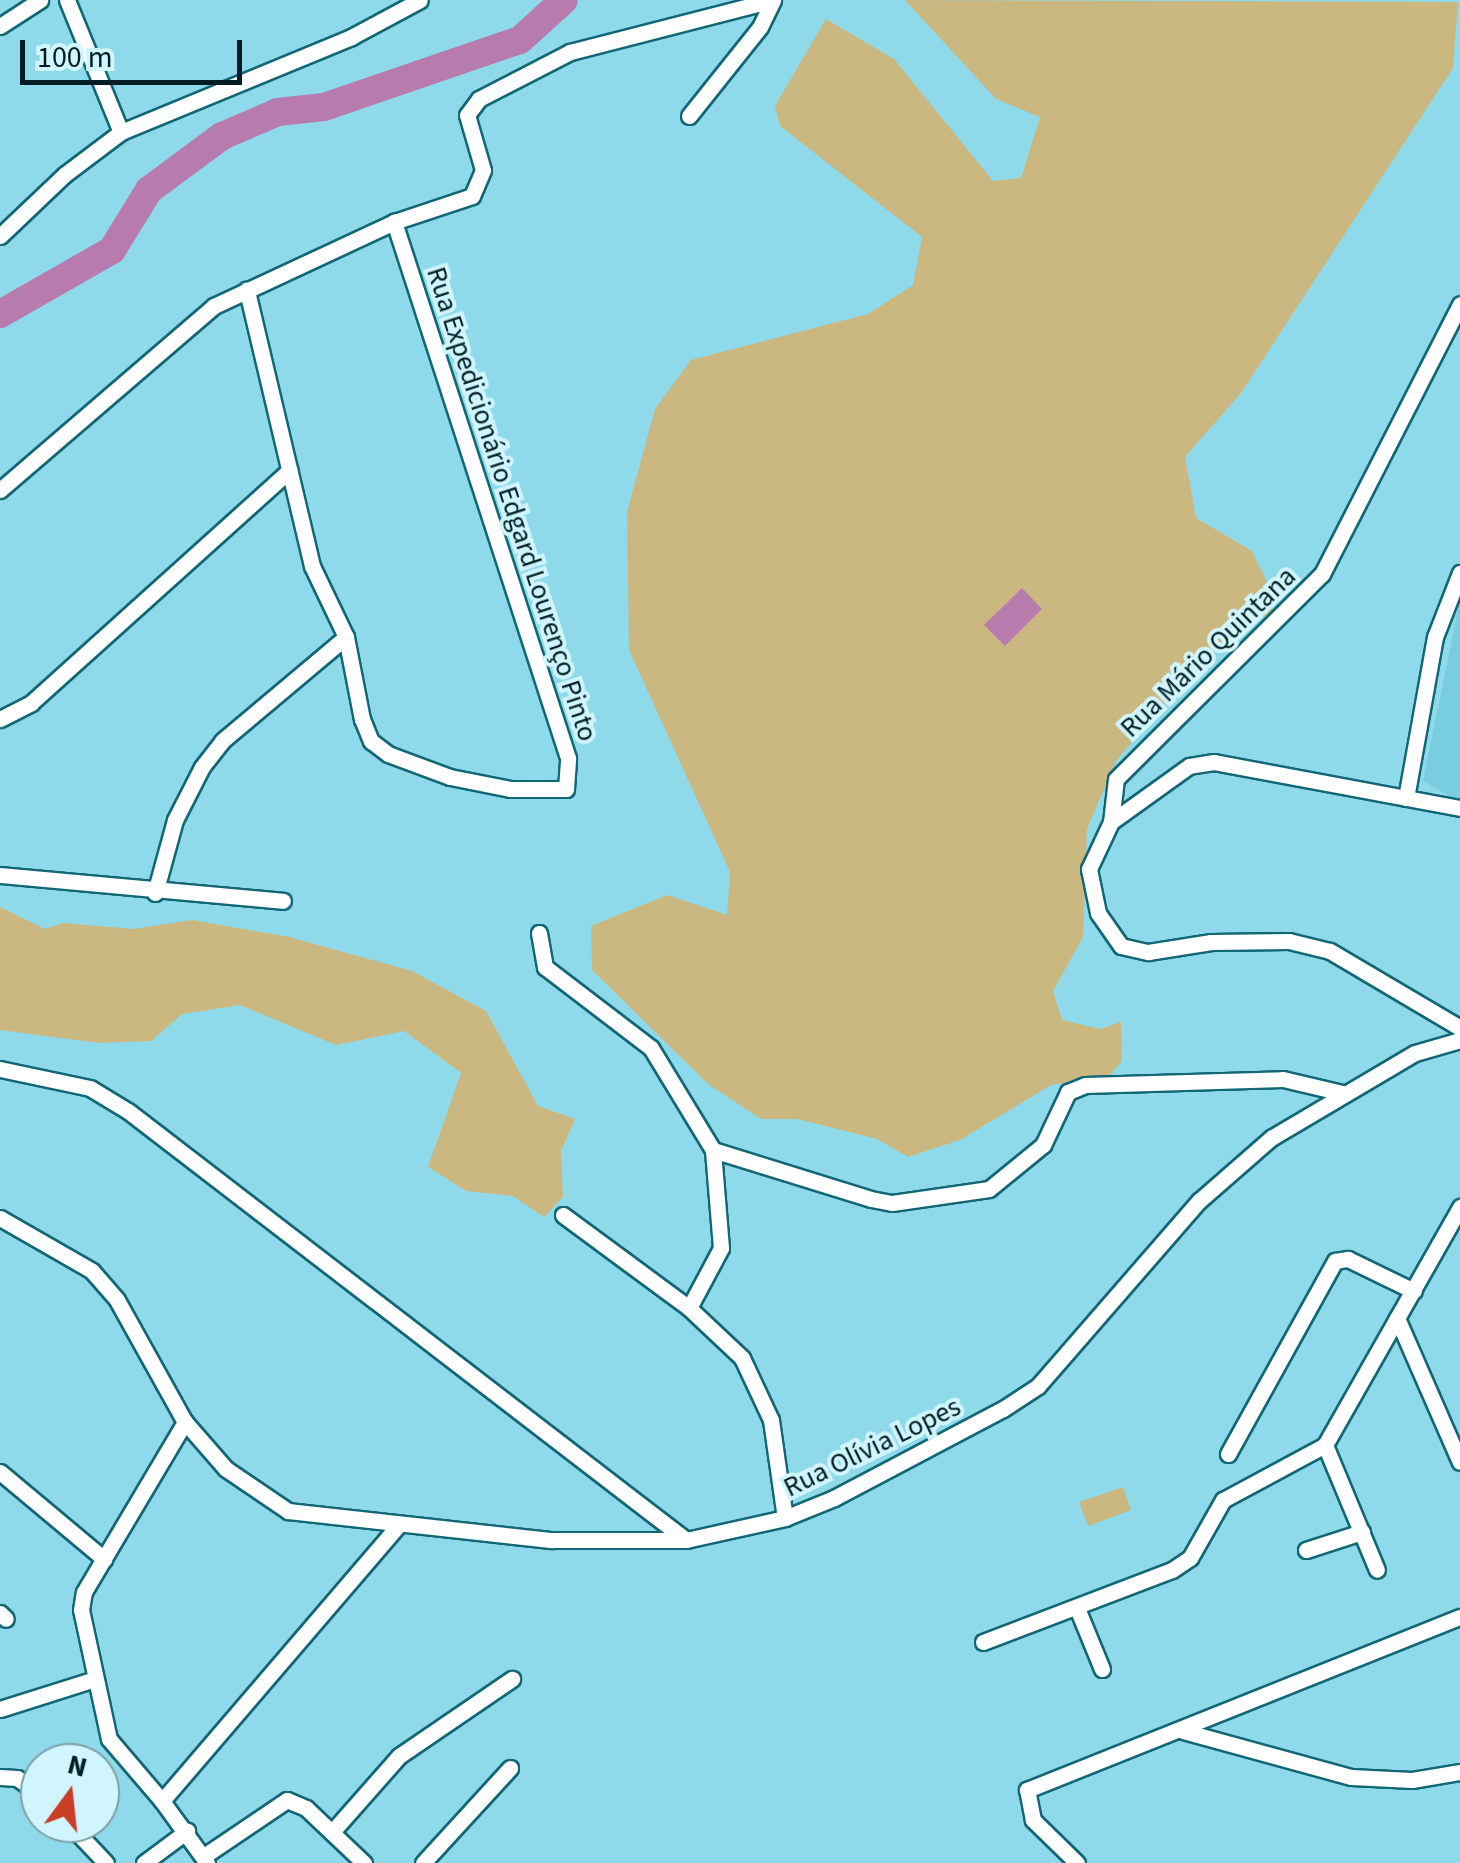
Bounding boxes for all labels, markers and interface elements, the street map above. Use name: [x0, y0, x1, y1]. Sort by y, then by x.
scale bar: [25, 20, 248, 82]
text: 100 m: [37, 36, 113, 79]
street label: Rua Expedicionário Edgard Lourenço Pinto: [419, 263, 605, 745]
street label: Rua Mário Quintana: [1113, 560, 1303, 744]
street label: Rua Olívia Lopes: [778, 1390, 966, 1504]
north arrow: [20, 1743, 120, 1843]
text: N: [63, 1744, 91, 1788]

